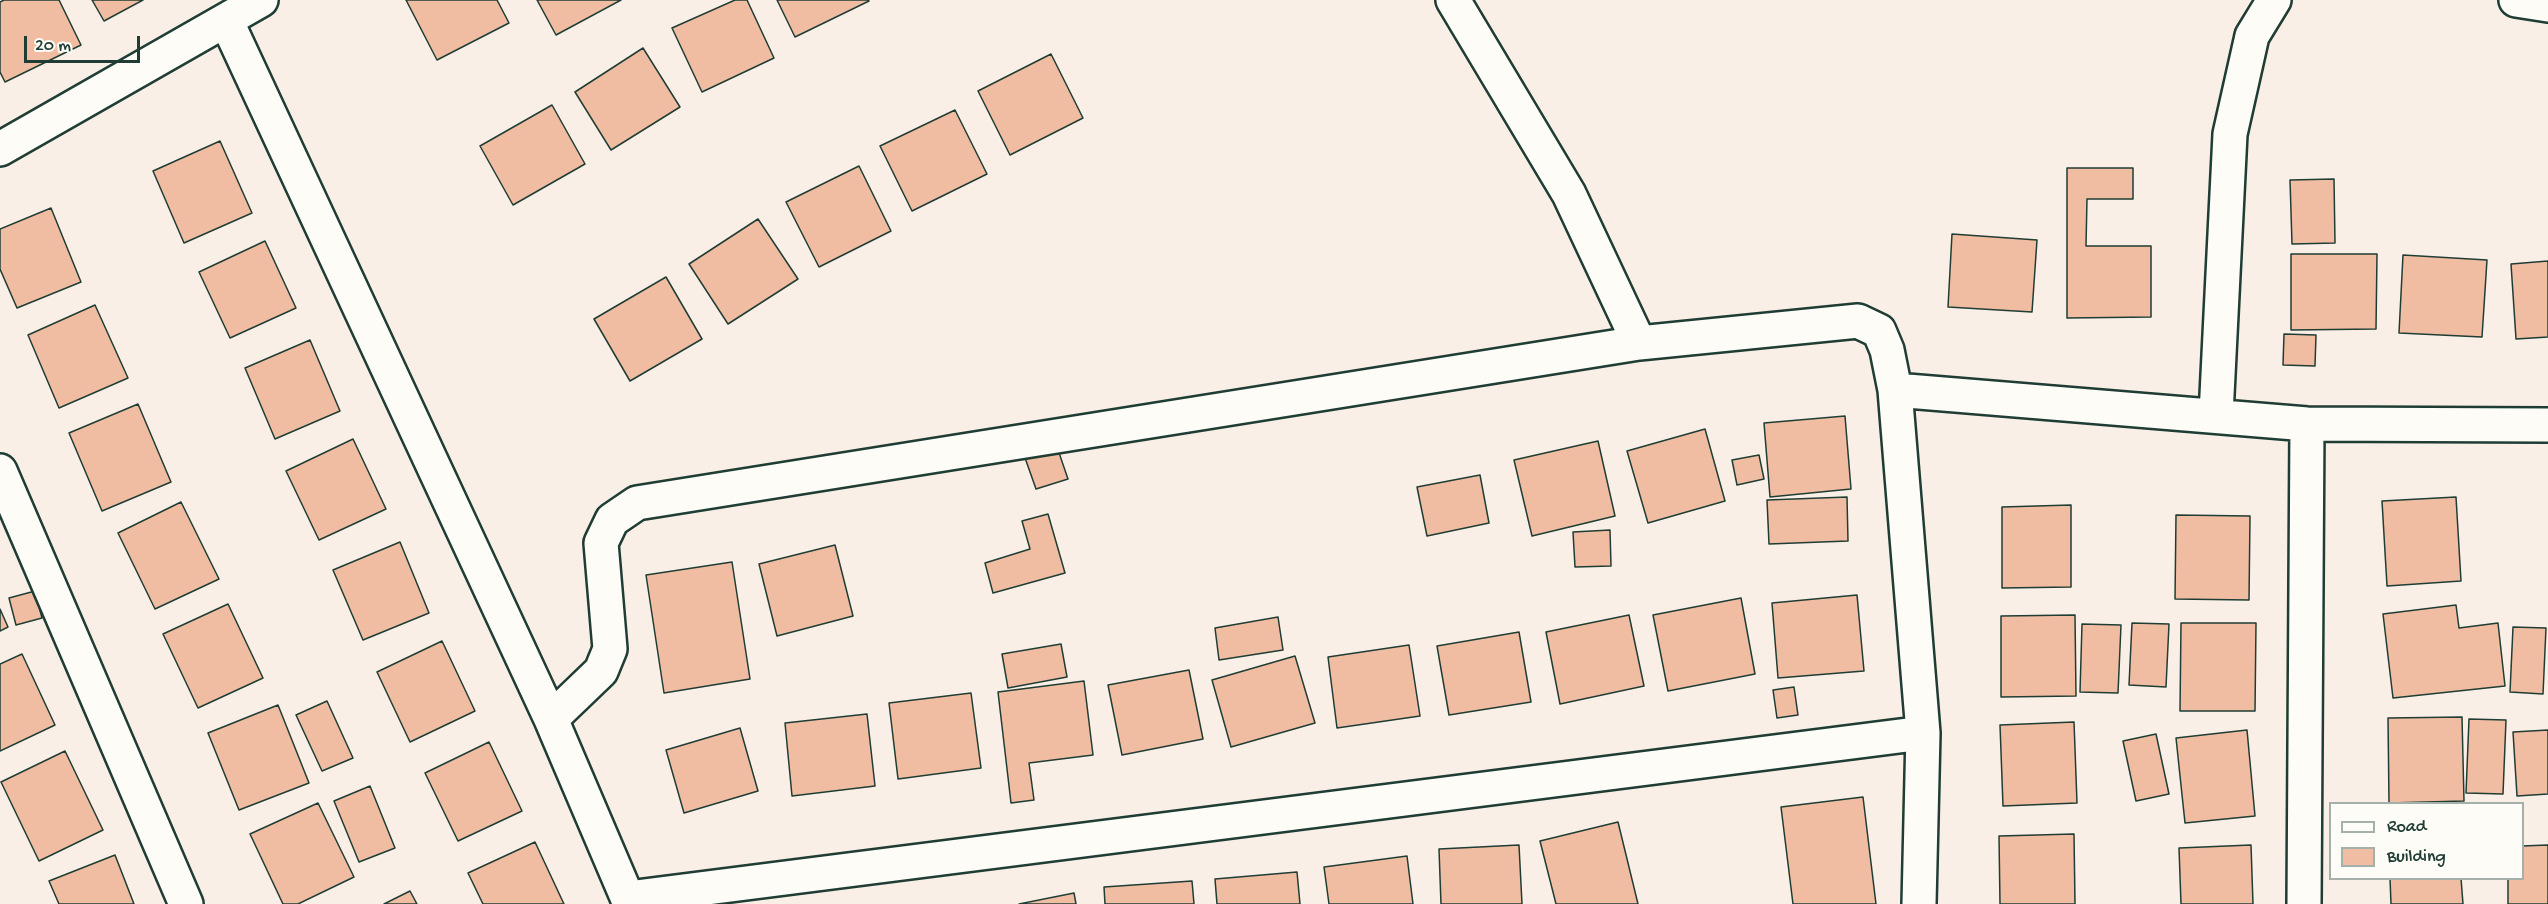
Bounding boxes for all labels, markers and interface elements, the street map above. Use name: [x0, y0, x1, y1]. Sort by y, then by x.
scale bar: [27, 24, 142, 62]
text: 20 m: [35, 36, 71, 57]
legend: [2329, 802, 2524, 880]
text: Road: [2387, 817, 2426, 838]
text: Building: [2387, 847, 2446, 868]

